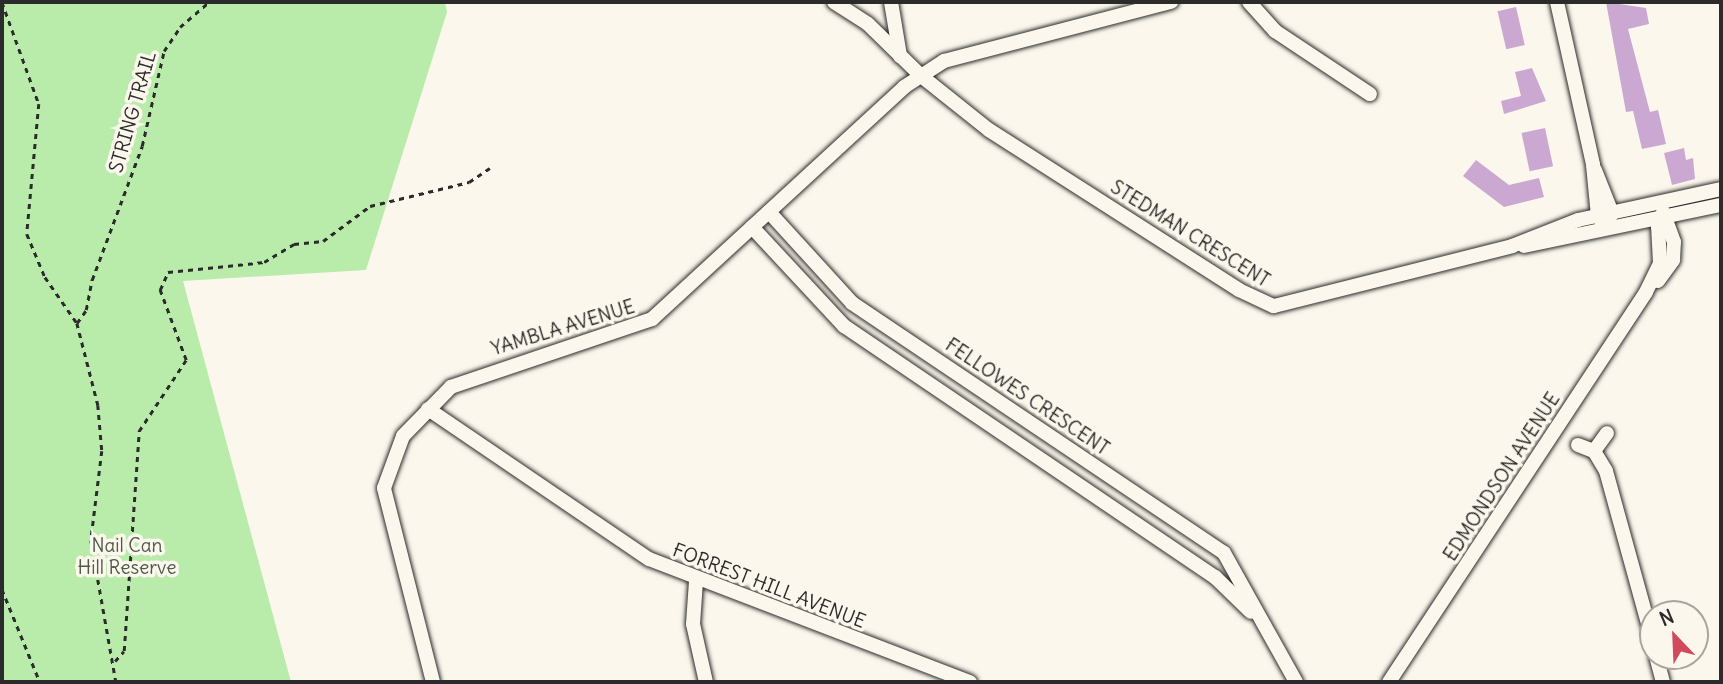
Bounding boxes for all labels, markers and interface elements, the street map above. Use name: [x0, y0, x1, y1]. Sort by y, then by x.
street label: STRING TRAIL: [105, 49, 161, 175]
street label: STEDMAN CRESCENT: [1106, 176, 1274, 292]
street label: YAMBLA AVENUE: [489, 295, 637, 361]
street label: FELLOWES CRESCENT: [941, 334, 1113, 460]
street label: EDMONDSON AVENUE: [1439, 389, 1565, 565]
park label: Nail Can Hill Reserve: [78, 535, 176, 579]
street label: FORREST HILL AVENUE: [669, 539, 869, 633]
north arrow: [1639, 600, 1709, 670]
text: N: [1656, 604, 1677, 631]

